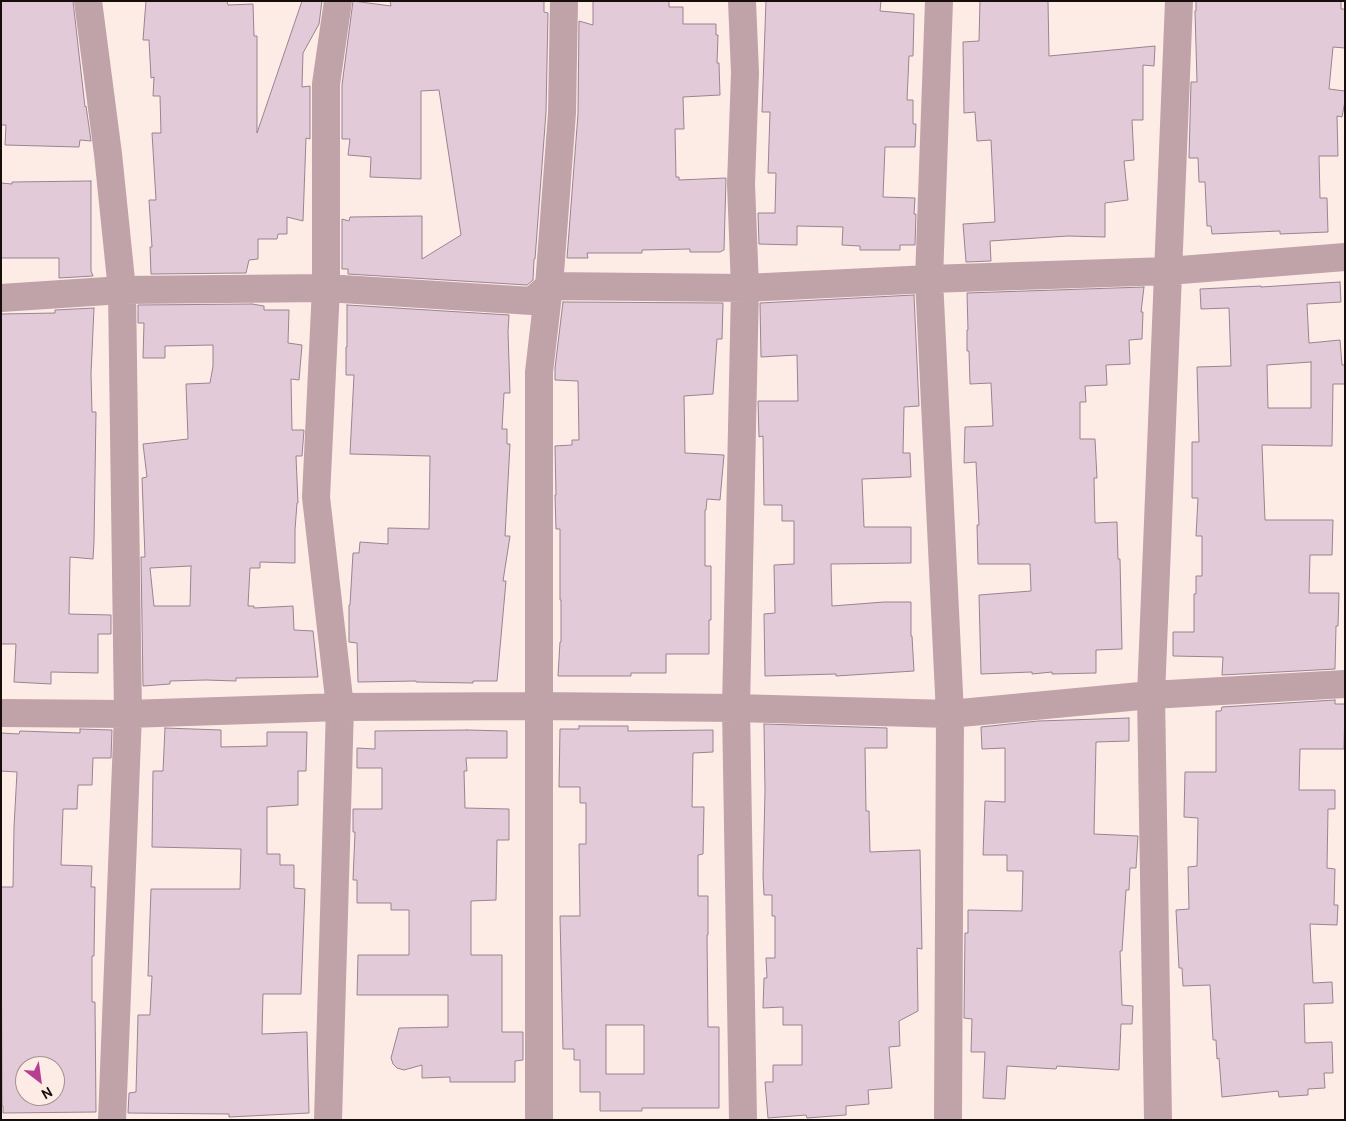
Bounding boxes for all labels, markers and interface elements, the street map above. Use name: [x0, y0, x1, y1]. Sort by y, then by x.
north arrow: [15, 1056, 65, 1106]
text: N: [38, 1083, 56, 1103]

